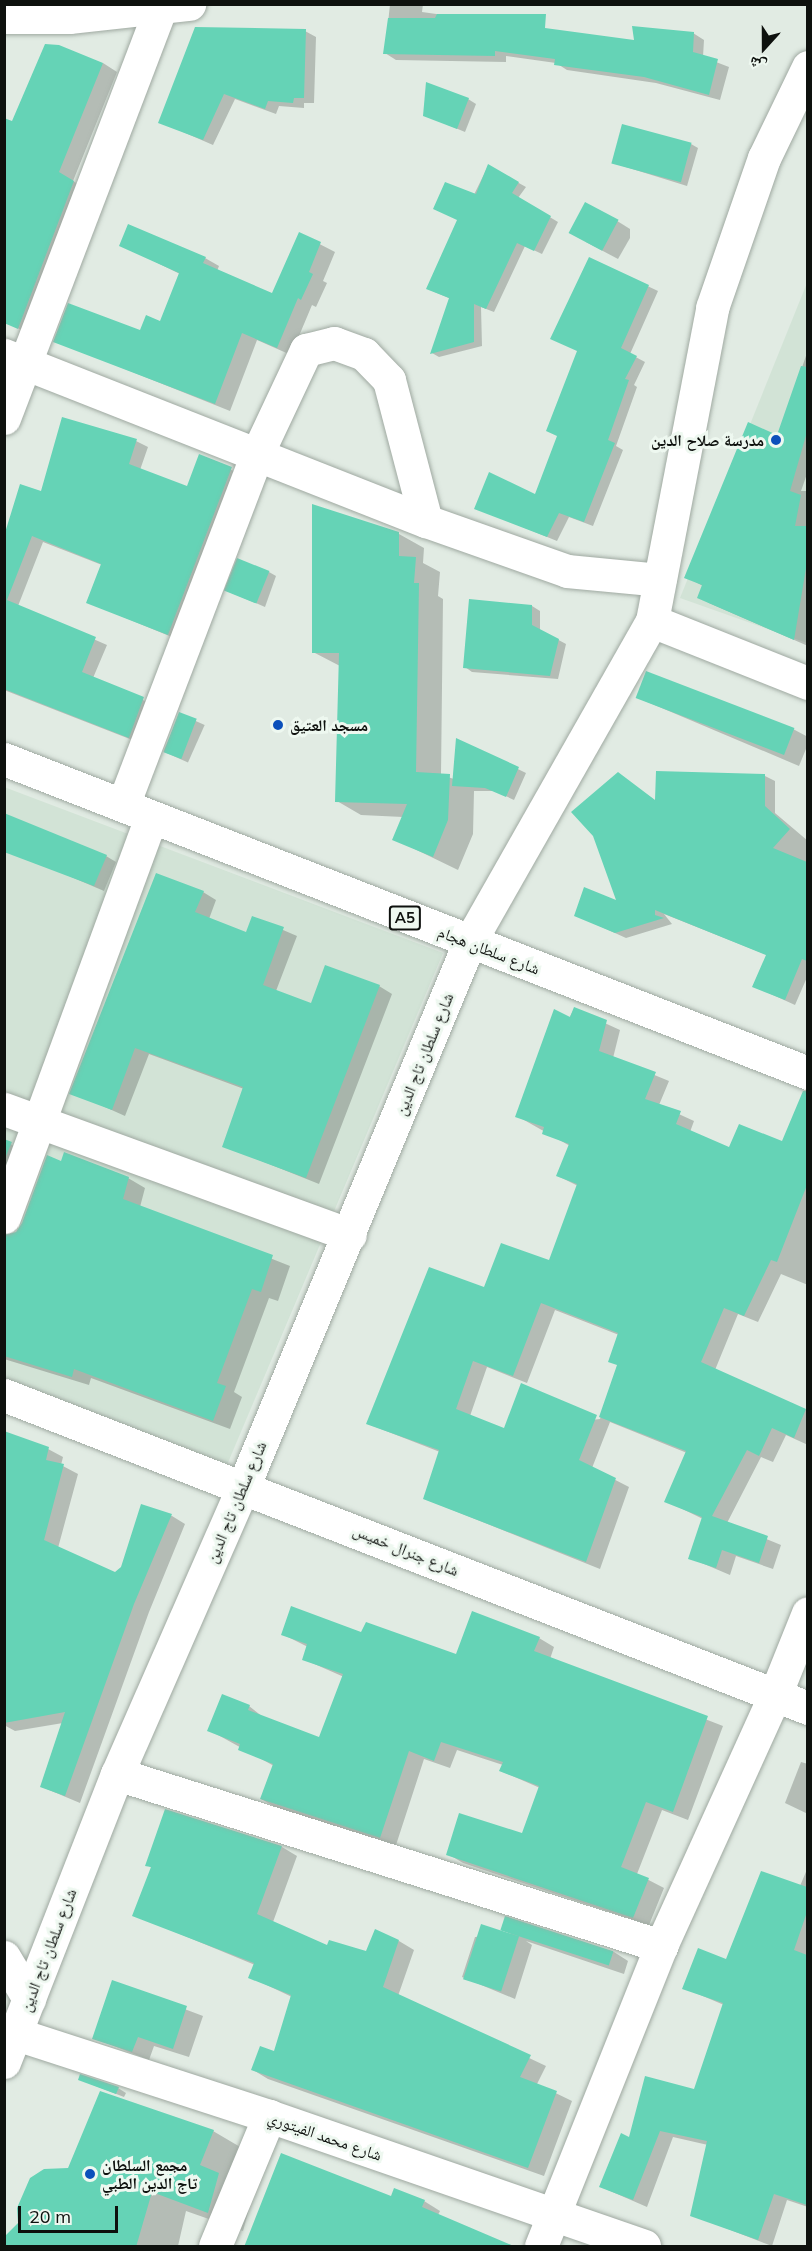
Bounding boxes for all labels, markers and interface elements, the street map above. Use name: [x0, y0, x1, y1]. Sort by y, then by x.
north arrow: [734, 18, 794, 78]
text: ش: [746, 52, 769, 77]
place label: مدرسة صلاح الدين: [651, 430, 764, 450]
marker: مدرسة صلاح الدين: [769, 433, 783, 447]
place label: مسجد العتيق: [290, 715, 368, 735]
marker: مسجد العتيق: [271, 718, 285, 732]
road number: A5: [388, 906, 422, 930]
street label: شارع سلطان هجام: [435, 922, 543, 978]
street label: شارع سلطان تاج الدين: [391, 990, 457, 1118]
street label: شارع سلطان تاج الدين: [202, 1438, 270, 1566]
street label: شارع جنرال خميس: [350, 1520, 462, 1580]
street label: شارع سلطان تاج الدين: [16, 1886, 80, 2014]
street label: شارع محمد الفيتوري: [265, 2107, 385, 2165]
place label: مجمع السلطان تاج الدين الطبي: [102, 2155, 197, 2193]
marker: مجمع السلطان تاج الدين الطبي: [83, 2167, 97, 2181]
scale bar: [21, 2194, 122, 2232]
text: 20 m: [29, 2205, 71, 2228]

